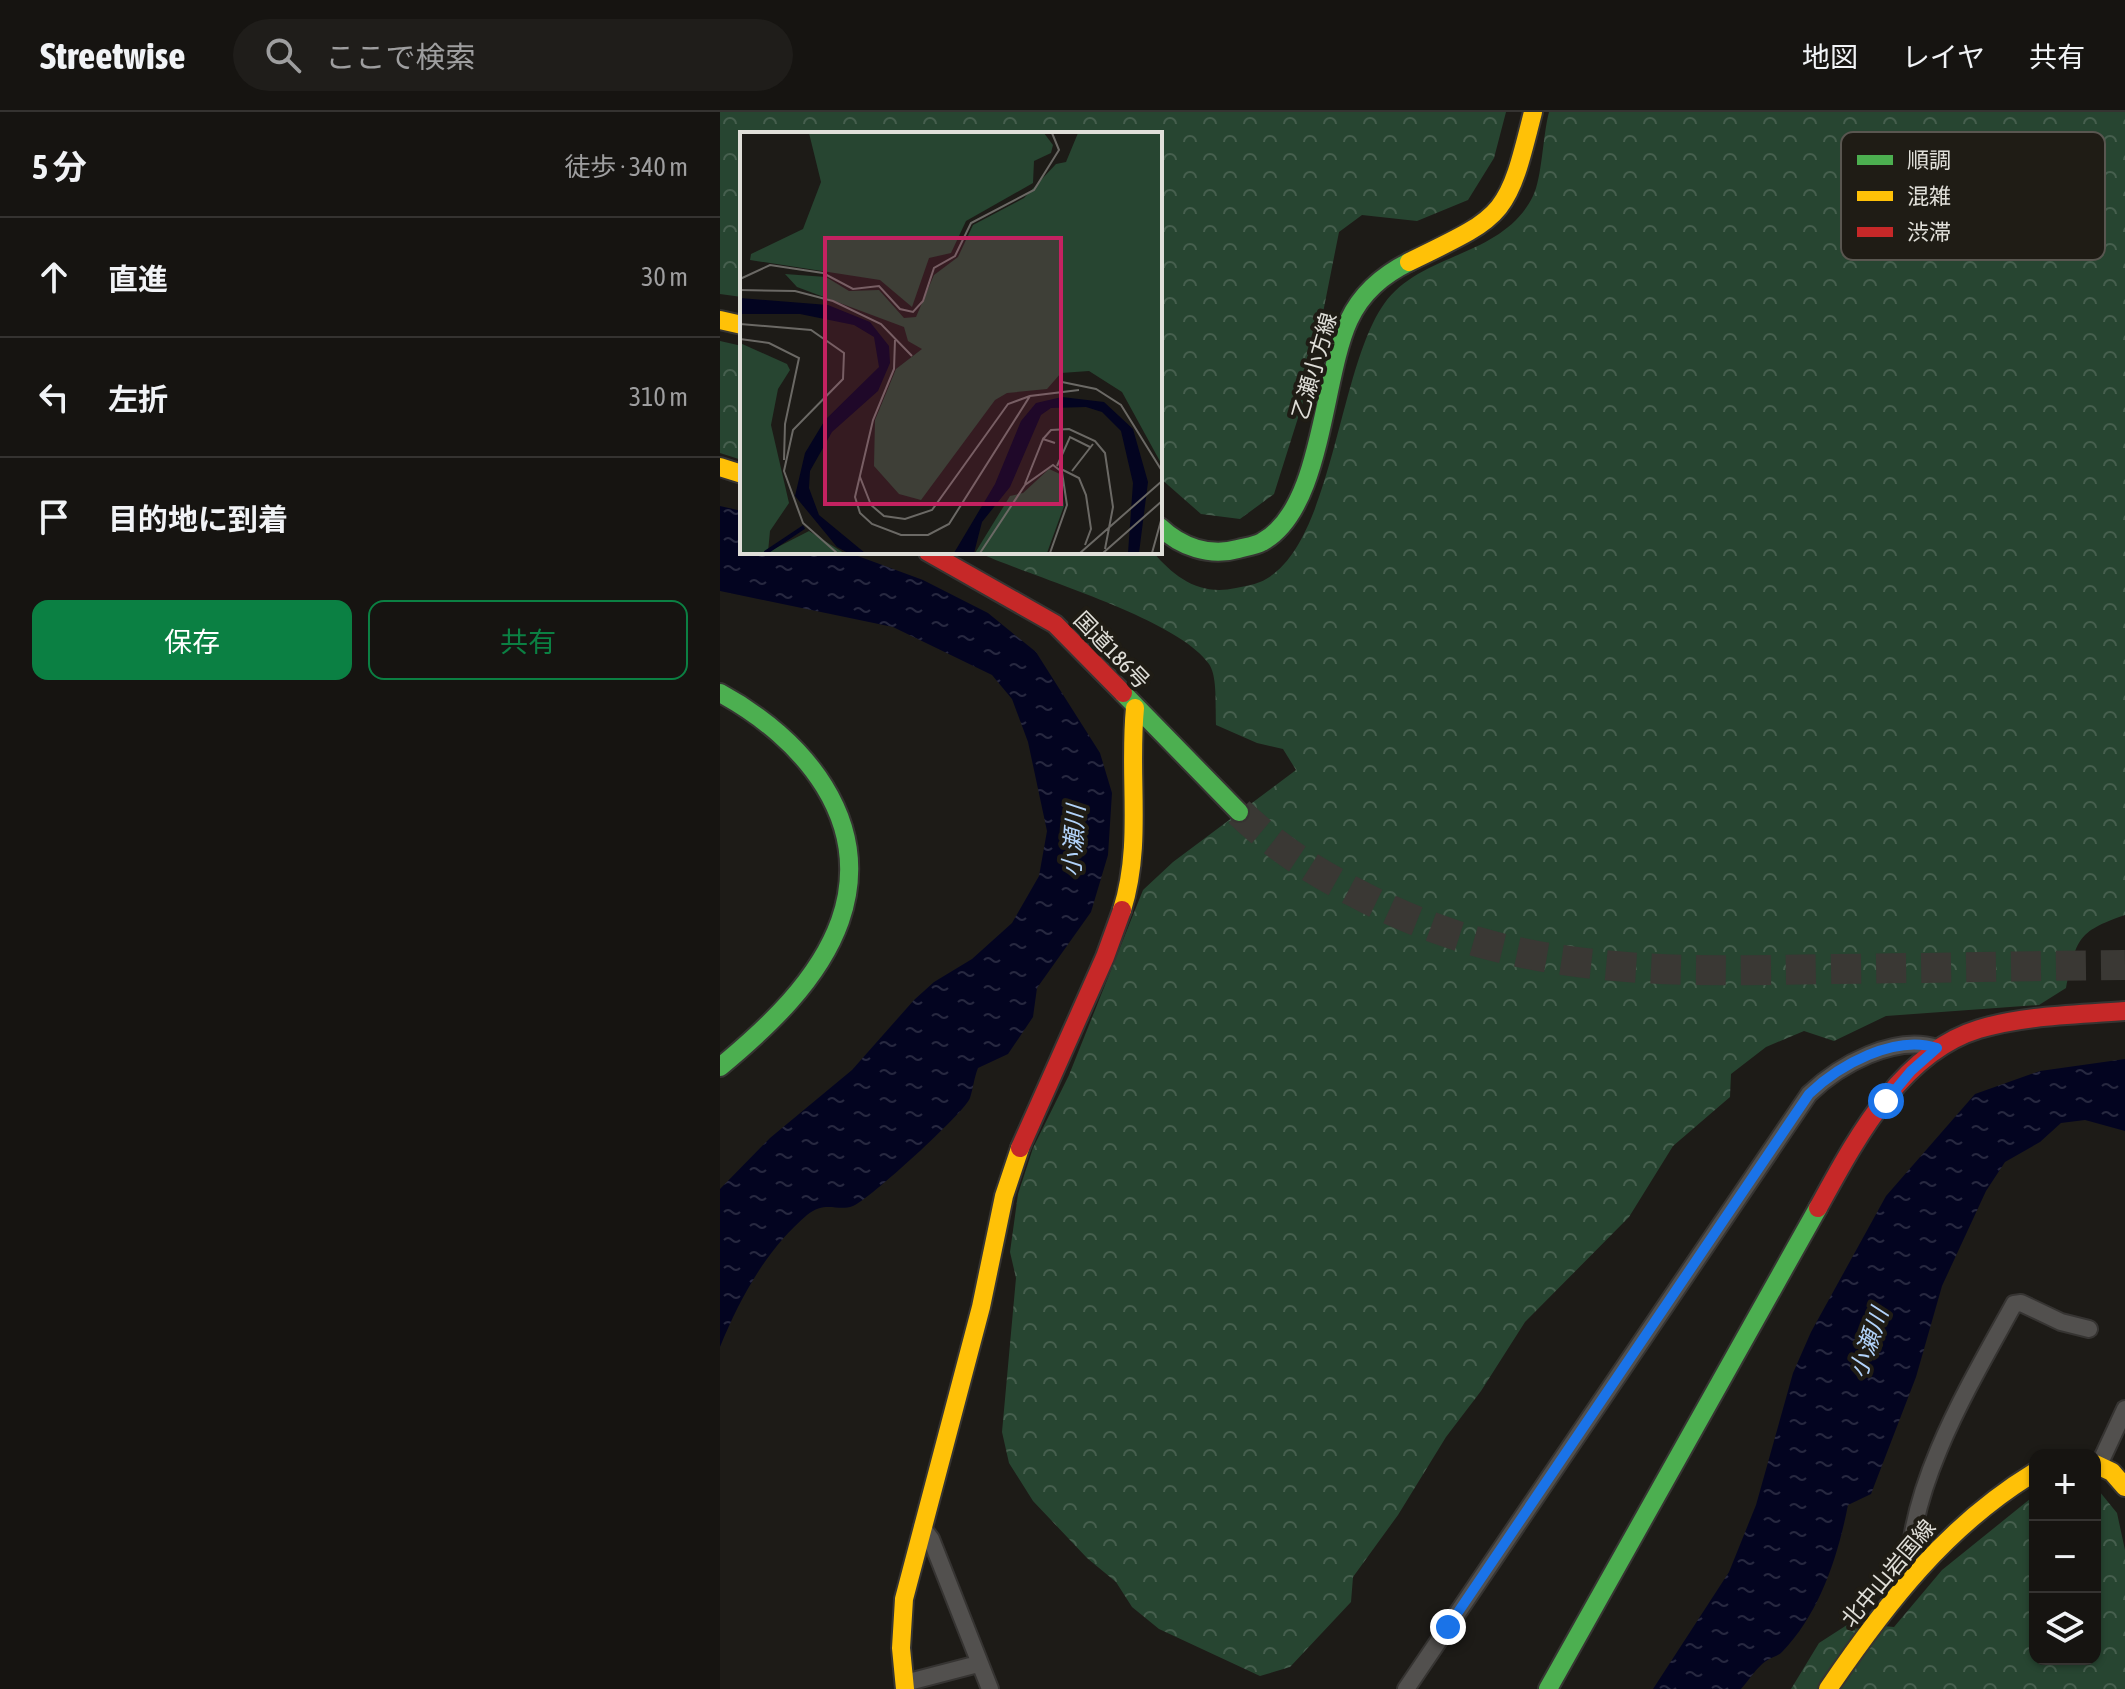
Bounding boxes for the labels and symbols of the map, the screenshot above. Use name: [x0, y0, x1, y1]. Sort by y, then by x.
inset map: [740, 132, 1162, 554]
legend: [1841, 132, 2105, 260]
text: 順調: [1907, 147, 1951, 173]
text: 混雑: [1907, 183, 1951, 209]
text: 渋滞: [1907, 219, 1951, 245]
street label: 乙瀬小方線: [1286, 310, 1342, 422]
street label: 国道186号: [1069, 606, 1155, 694]
water label: 小瀬川: [1058, 801, 1090, 878]
route start: [1868, 1083, 1904, 1119]
water label: 小瀬川: [1844, 1302, 1894, 1381]
street label: 北中山岩国線: [1836, 1514, 1940, 1632]
route end: [1430, 1609, 1466, 1645]

